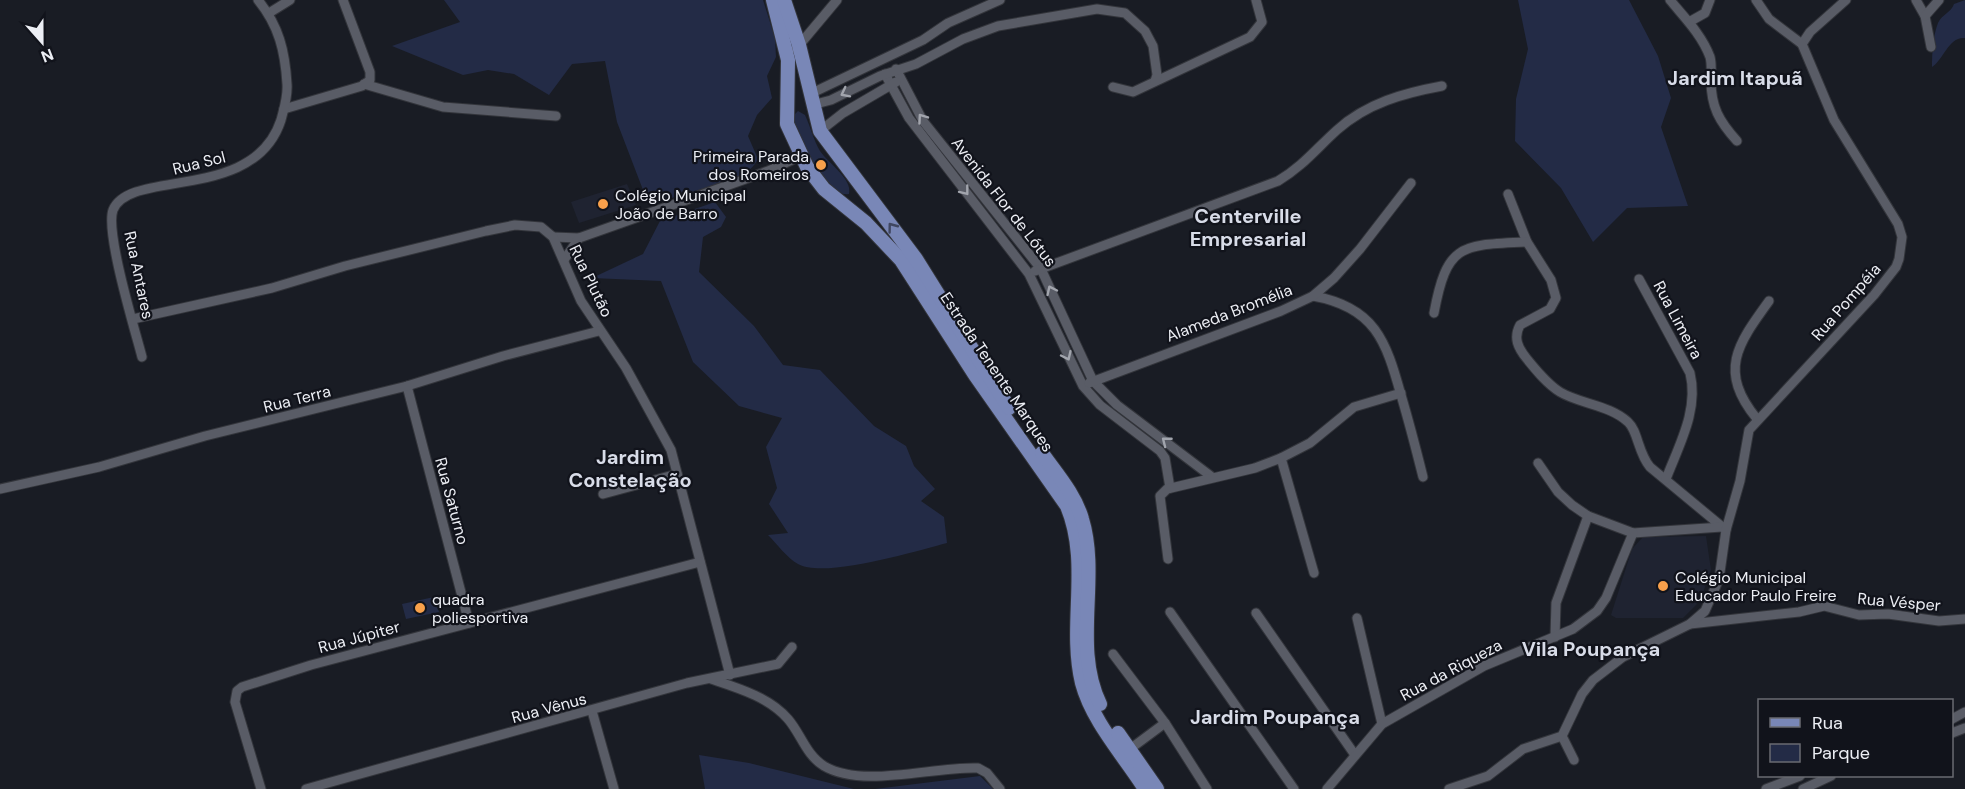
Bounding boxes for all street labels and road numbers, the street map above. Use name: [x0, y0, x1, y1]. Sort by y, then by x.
street label: Avenida Flor de Lótus: [947, 133, 1061, 271]
street label: Rua Sol: [170, 146, 228, 180]
street label: Rua Antares: [119, 229, 159, 321]
street label: Rua Plutão: [564, 241, 618, 321]
street label: Rua Pompéia: [1807, 259, 1885, 345]
street label: Rua Limeira: [1649, 277, 1707, 363]
street label: Alameda Bromélia: [1163, 279, 1295, 347]
street label: Estrada Tenente Marques: [936, 288, 1058, 456]
street label: Rua Terra: [261, 380, 333, 418]
street label: Rua Saturno: [430, 455, 474, 547]
street label: Rua Vésper: [1857, 588, 1942, 616]
street label: Rua Júpiter: [316, 616, 402, 658]
street label: Rua da Riqueza: [1396, 634, 1506, 706]
street label: Rua Vênus: [509, 688, 589, 728]

